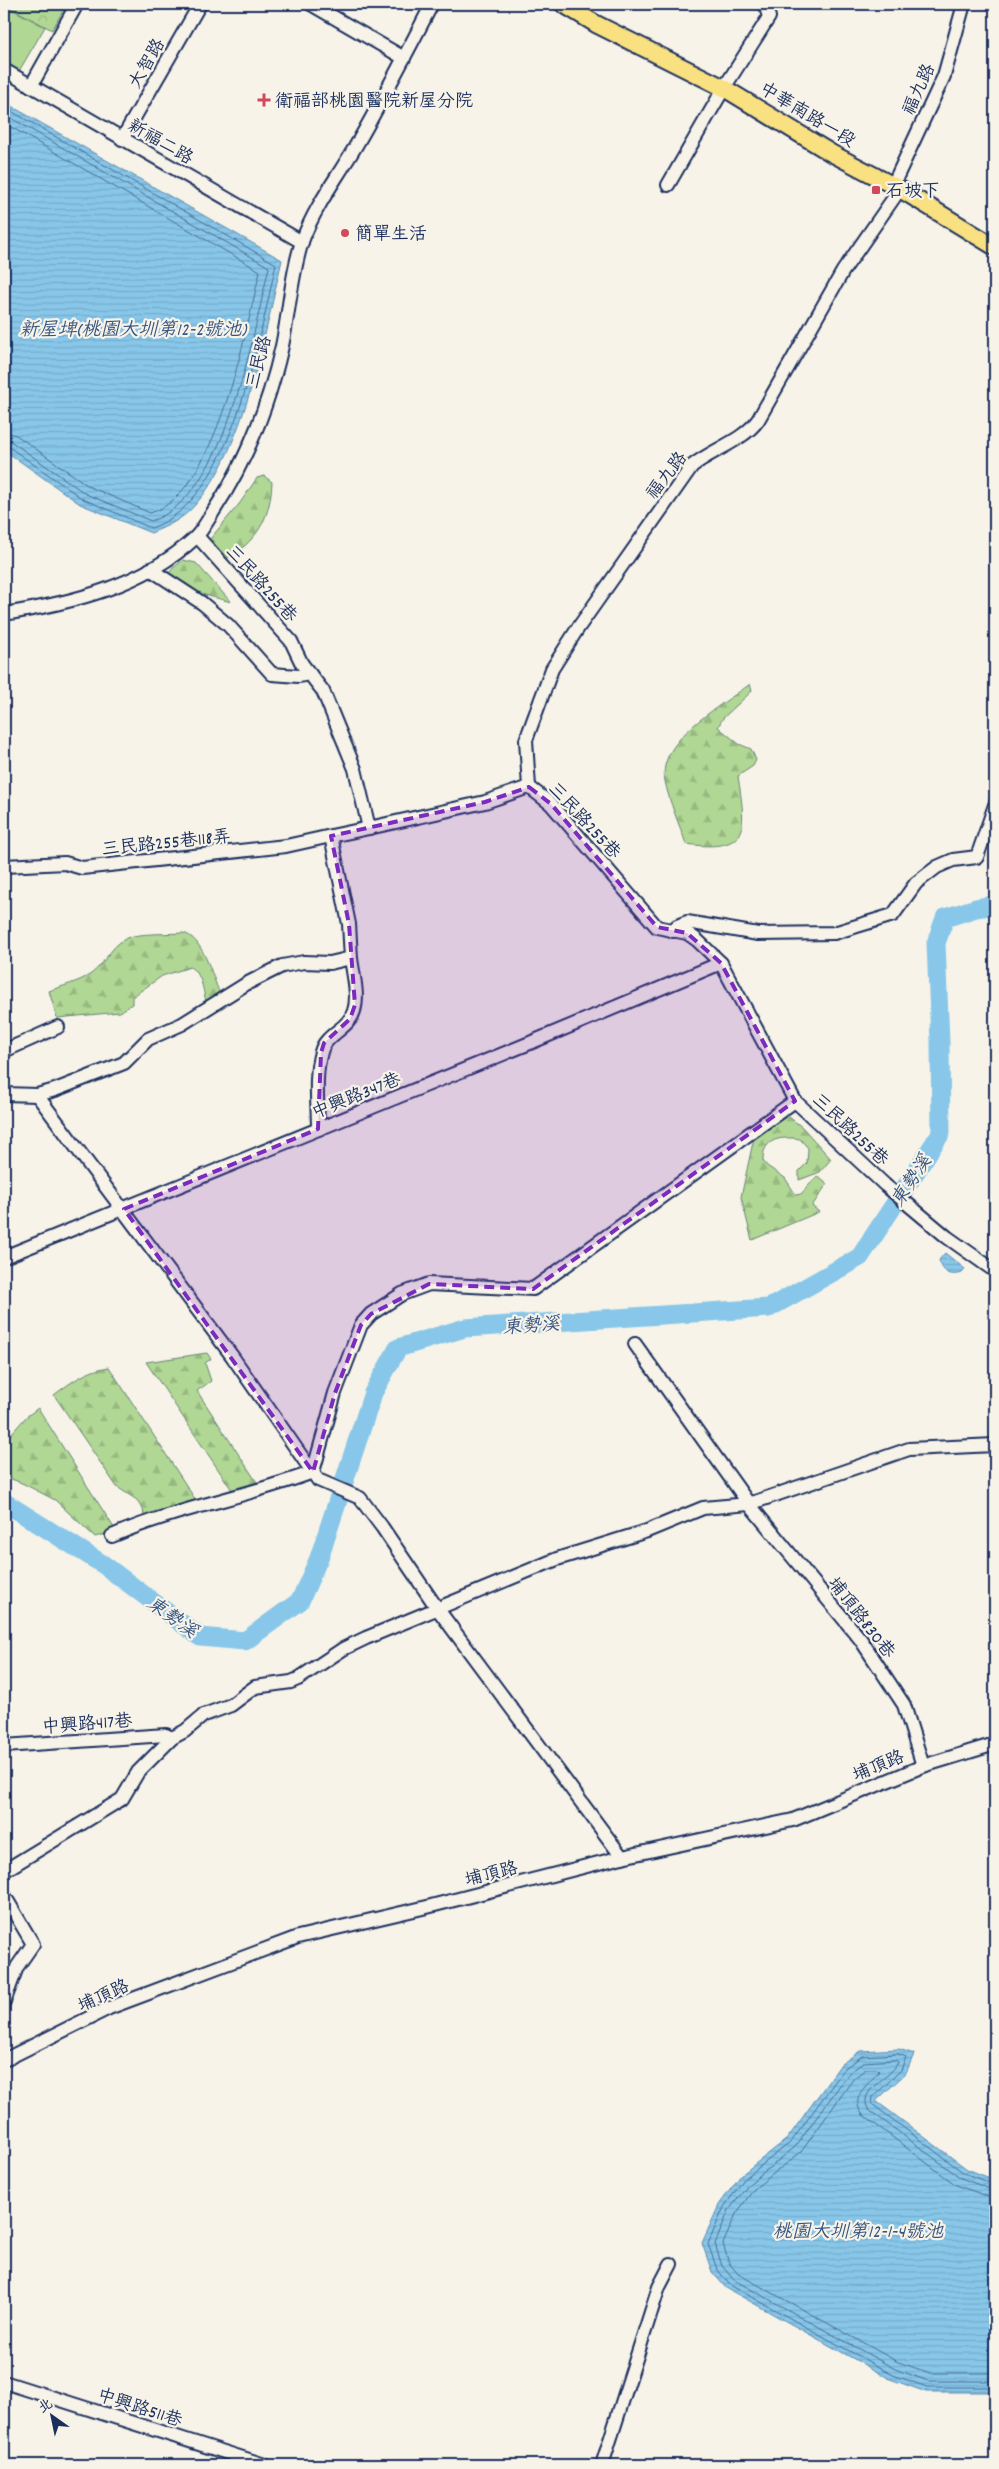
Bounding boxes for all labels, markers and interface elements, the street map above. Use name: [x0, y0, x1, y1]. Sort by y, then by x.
street label: 大智路: [124, 35, 172, 94]
street label: 福九路: [898, 60, 943, 120]
street label: 中華南路一段: [754, 78, 859, 155]
place label: 衛福部桃園醫院新屋分院: [275, 90, 473, 115]
marker: 衛福部桃園醫院新屋分院: [257, 93, 271, 107]
street label: 新福二路: [122, 114, 197, 172]
place label: 石坡下: [886, 180, 940, 205]
marker: 石坡下: [870, 184, 882, 196]
place label: 簡單生活: [355, 223, 427, 248]
marker: 簡單生活: [339, 227, 351, 239]
water label: 新屋埤(桃園大圳第12-2號池): [20, 318, 248, 345]
street label: 三民路: [241, 333, 279, 392]
street label: 福九路: [641, 448, 694, 506]
street label: 三民路255巷: [219, 540, 302, 629]
street label: 三民路255巷: [541, 778, 625, 866]
street label: 三民路255巷118弄: [100, 825, 232, 864]
street label: 中興路347巷: [309, 1068, 405, 1127]
street label: 三民路255巷: [805, 1089, 893, 1173]
water label: 東勢溪: [886, 1150, 940, 1213]
water label: 東勢溪: [502, 1312, 562, 1343]
street label: 埔頂路830巷: [820, 1573, 900, 1664]
water label: 東勢溪: [140, 1591, 203, 1647]
street label: 中興路417巷: [41, 1710, 133, 1741]
street label: 埔頂路: [849, 1746, 909, 1789]
street label: 埔頂路: [462, 1857, 521, 1894]
street label: 埔頂路: [74, 1975, 134, 2020]
water label: 桃園大圳第12-1-4號池: [773, 2220, 944, 2247]
street label: 中興路511巷: [93, 2384, 185, 2435]
north arrow: [28, 2392, 78, 2442]
text: 北: [35, 2395, 57, 2419]

